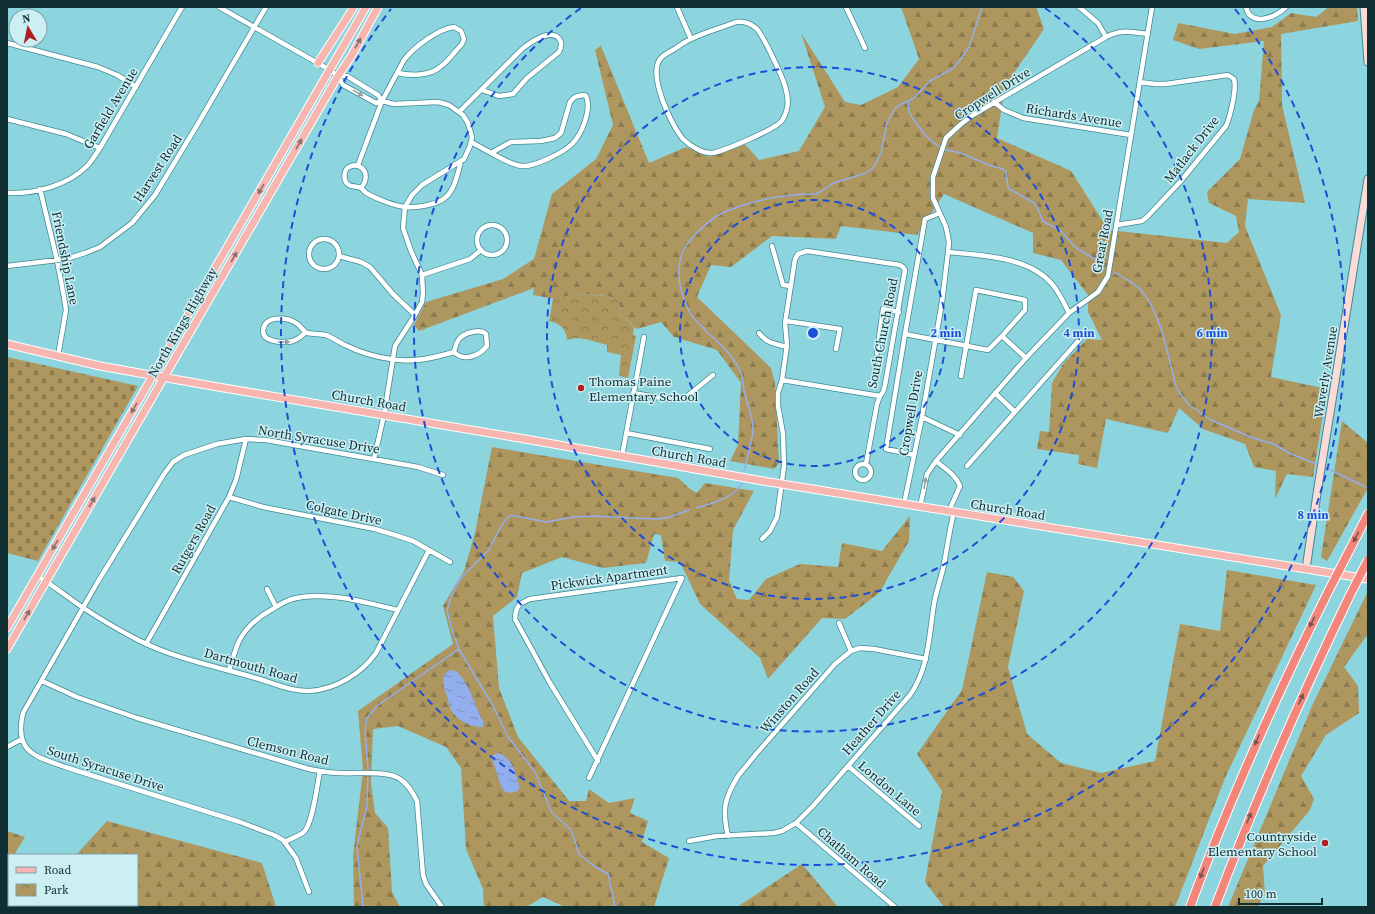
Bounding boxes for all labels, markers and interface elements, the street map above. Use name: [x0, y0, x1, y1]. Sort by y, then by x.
north arrow: [8, 8, 48, 48]
text: N: [21, 11, 32, 27]
one-way arrow: [355, 37, 362, 49]
street label: Cropwell Drive: [951, 63, 1034, 124]
street label: Garfield Avenue: [79, 64, 142, 152]
one-way arrow: [352, 90, 363, 96]
street label: Richards Avenue: [1025, 100, 1124, 132]
street label: Matlack Drive: [1160, 112, 1223, 186]
street label: Harvest Road: [129, 131, 186, 205]
one-way arrow: [295, 138, 302, 150]
one-way arrow: [258, 183, 265, 194]
street label: Great Road: [1088, 207, 1117, 274]
street label: Friendship Lane: [48, 210, 83, 307]
one-way arrow: [231, 251, 238, 263]
street label: North Kings Highway: [144, 264, 221, 380]
street label: South Church Road: [863, 276, 902, 390]
text: 2 min: [930, 325, 962, 341]
text: 4 min: [1063, 325, 1095, 341]
text: 6 min: [1196, 325, 1228, 341]
street label: Waverly Avenue: [1310, 325, 1341, 419]
centre of rings: [806, 326, 820, 340]
one-way arrow: [278, 338, 290, 345]
street label: Cropwell Drive: [895, 369, 926, 457]
place label: Thomas Paine Elementary School: [589, 373, 698, 405]
marker: Thomas Paine Elementary School: [576, 383, 586, 393]
street label: Church Road: [330, 386, 408, 416]
one-way arrow: [130, 402, 137, 414]
street label: North Syracuse Drive: [257, 421, 381, 458]
street label: Church Road: [650, 442, 728, 472]
one-way arrow: [922, 477, 928, 489]
street label: Church Road: [969, 495, 1047, 524]
one-way arrow: [88, 496, 95, 508]
street label: Colgate Drive: [304, 496, 384, 529]
street label: Rutgers Road: [167, 501, 220, 577]
text: 8 min: [1297, 507, 1329, 523]
one-way arrow: [1353, 531, 1359, 542]
one-way arrow: [52, 539, 58, 551]
street label: Pickwick Apartment: [550, 561, 669, 594]
one-way arrow: [23, 609, 30, 621]
one-way arrow: [1309, 617, 1315, 628]
street label: Dartmouth Road: [202, 644, 300, 687]
street label: Winston Road: [756, 664, 823, 737]
street label: Heather Drive: [838, 686, 905, 759]
one-way arrow: [1298, 693, 1304, 705]
street label: Clemson Road: [245, 732, 331, 769]
one-way arrow: [1254, 735, 1260, 746]
street label: South Syracuse Drive: [45, 742, 167, 796]
street label: London Lane: [855, 757, 925, 820]
one-way arrow: [1247, 812, 1253, 824]
street label: Chatham Road: [814, 823, 890, 892]
place label: Countryside Elementary School: [1208, 828, 1317, 860]
marker: Countryside Elementary School: [1320, 838, 1330, 848]
legend: [8, 854, 138, 906]
text: Road: [44, 862, 71, 878]
one-way arrow: [1199, 868, 1205, 880]
scale bar: [1239, 880, 1322, 906]
text: Park: [44, 882, 69, 898]
text: 100 m: [1245, 886, 1277, 902]

